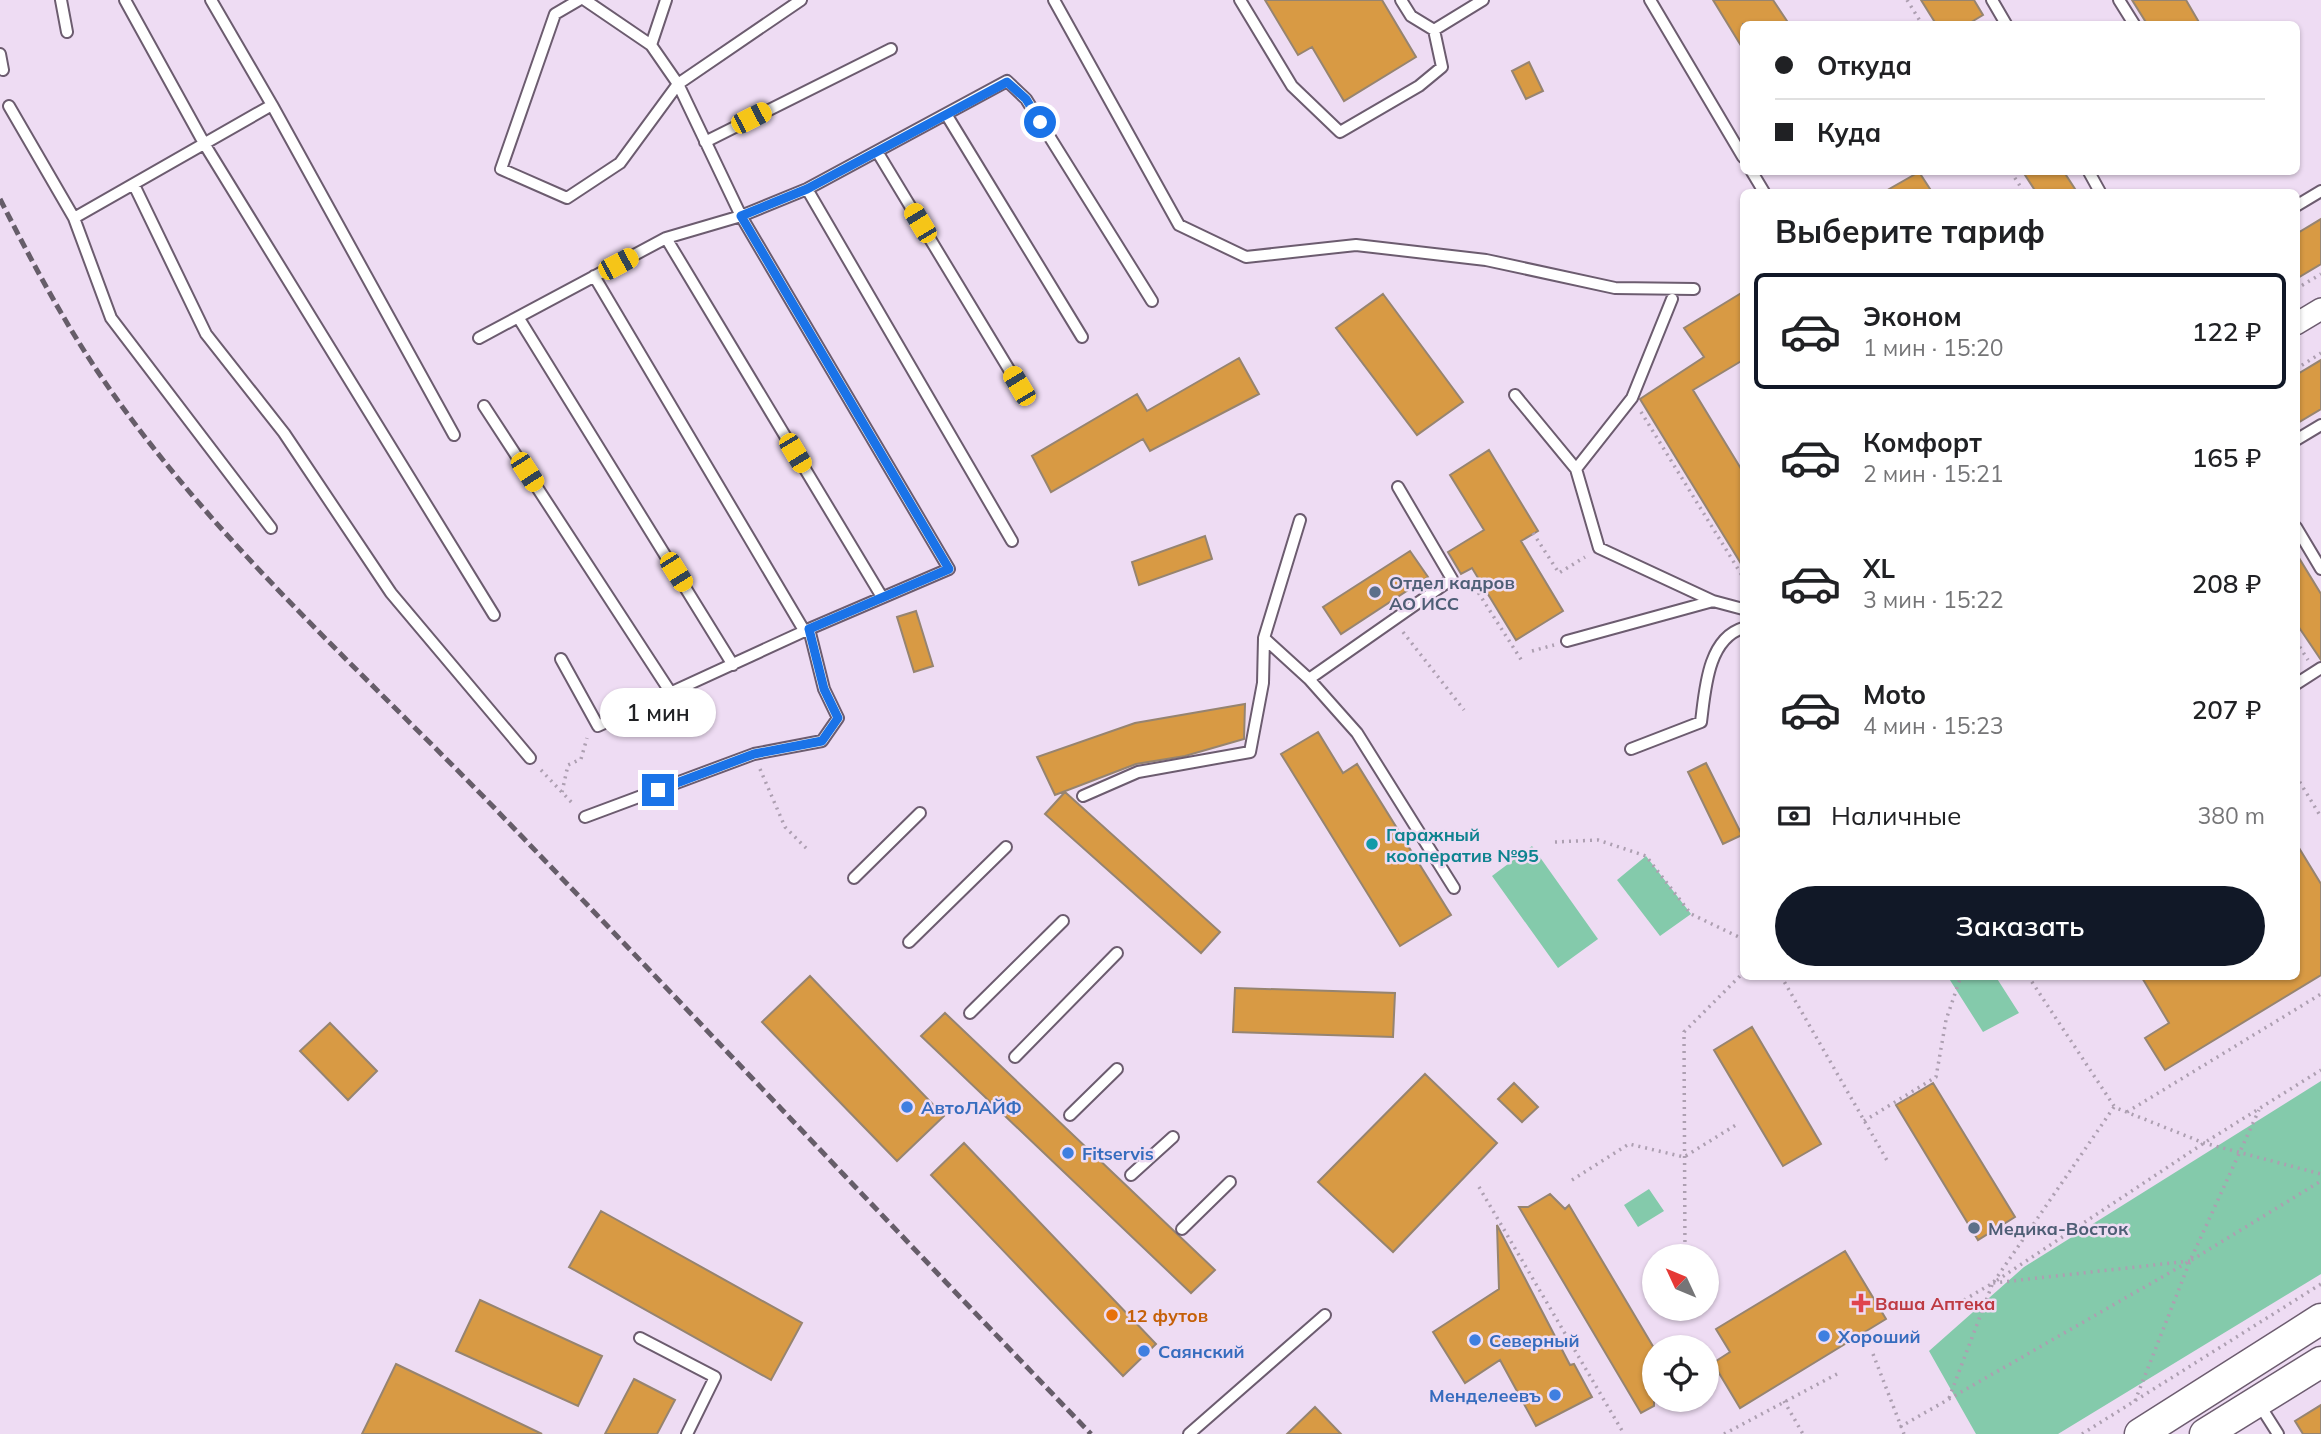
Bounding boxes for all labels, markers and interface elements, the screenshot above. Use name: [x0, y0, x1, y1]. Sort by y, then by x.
text: Откуда: [1817, 49, 1912, 82]
car: [728, 99, 775, 137]
route start: [1024, 106, 1056, 138]
text: Куда: [1817, 116, 1881, 149]
car: [901, 200, 940, 246]
text: Выберите тариф: [1775, 211, 2045, 251]
car: [595, 245, 642, 283]
icon: car: [1779, 300, 1842, 363]
text: Эконом: [1863, 300, 1962, 333]
text: 122 ₽: [2192, 315, 2261, 348]
text: 1 мин · 15:20: [1863, 333, 2003, 362]
car: [1000, 363, 1039, 409]
icon: car: [1779, 426, 1842, 489]
text: Комфорт: [1863, 426, 1982, 459]
car: [776, 430, 815, 476]
text: 165 ₽: [2192, 441, 2261, 474]
car: [507, 449, 548, 495]
text: 2 мин · 15:21: [1863, 459, 2003, 488]
car: [656, 549, 697, 595]
icon: car: [1779, 552, 1842, 615]
text: XL: [1863, 552, 1895, 585]
text: 208 ₽: [2192, 567, 2261, 600]
place label: Отдел кадров АО ИСС: [1389, 571, 1515, 615]
marker: Отдел кадров АО ИСС: [1367, 584, 1383, 600]
text: 3 мин · 15:22: [1863, 585, 2003, 614]
icon: car: [1779, 678, 1842, 741]
text: Moto: [1863, 678, 1926, 711]
callout: 1 мин: [600, 688, 716, 738]
text: 207 ₽: [2192, 693, 2261, 726]
text: 1 мин: [626, 698, 690, 727]
text: 4 мин · 15:23: [1863, 711, 2003, 740]
route end: [642, 774, 674, 806]
icon: cash: [1775, 797, 1813, 835]
text: Наличные: [1831, 799, 1961, 832]
text: 380 m: [2197, 801, 2265, 830]
place label: Гаражный кооператив №95: [1386, 823, 1539, 867]
marker: Гаражный кооператив №95: [1364, 836, 1380, 852]
button: Заказать: [1775, 886, 2265, 966]
place label: АвтоЛАЙФ: [921, 1096, 1022, 1119]
marker: АвтоЛАЙФ: [899, 1099, 915, 1115]
place label: Fitservis: [1082, 1142, 1154, 1165]
marker: Fitservis: [1060, 1145, 1076, 1161]
place label: Медика-Восток: [1988, 1217, 2129, 1240]
marker: Медика-Восток: [1966, 1220, 1982, 1236]
north arrow: [1642, 1244, 1718, 1321]
map controls: [1642, 1244, 1719, 1412]
place label: Ваша Аптека: [1875, 1292, 1995, 1315]
marker: Ваша Аптека: [1853, 1295, 1869, 1311]
place label: 12 футов: [1126, 1304, 1208, 1327]
marker: 12 футов: [1104, 1307, 1120, 1323]
place label: Хороший: [1837, 1325, 1921, 1348]
marker: Хороший: [1816, 1328, 1832, 1344]
place label: Северный: [1489, 1329, 1580, 1352]
marker: Северный: [1467, 1332, 1483, 1348]
button: locate: [1642, 1335, 1719, 1412]
place label: Саянский: [1158, 1340, 1245, 1363]
marker: Саянский: [1136, 1343, 1152, 1359]
place label: Менделеевъ: [1429, 1384, 1541, 1407]
marker: Менделеевъ: [1547, 1387, 1563, 1403]

